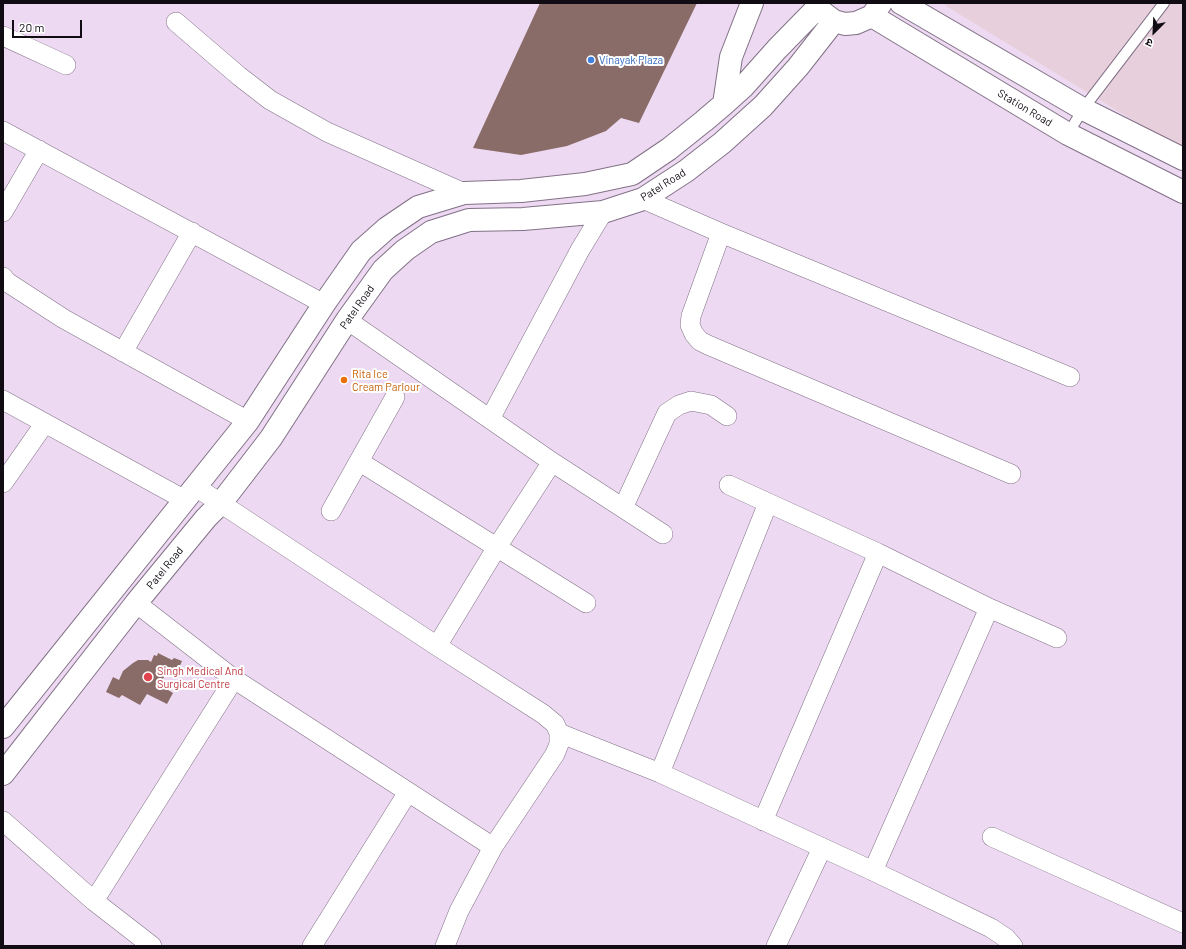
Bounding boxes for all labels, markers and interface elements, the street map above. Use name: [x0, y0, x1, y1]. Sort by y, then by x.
scale bar: [14, 12, 84, 38]
north arrow: [1134, 12, 1174, 52]
text: 20 m: [19, 20, 45, 34]
text: उ: [1143, 36, 1155, 51]
place label: Vinayak Plaza: [599, 53, 663, 67]
marker: Vinayak Plaza: [586, 55, 596, 65]
street label: Station Road: [995, 87, 1055, 129]
street label: Patel Road: [638, 166, 688, 204]
street label: Patel Road: [337, 282, 377, 332]
place label: Rita Ice Cream Parlour: [352, 367, 420, 393]
marker: Rita Ice Cream Parlour: [339, 375, 349, 385]
street label: Patel Road: [144, 544, 186, 592]
place label: Singh Medical And Surgical Centre: [157, 664, 243, 690]
marker: Singh Medical And Surgical Centre: [142, 671, 154, 683]

